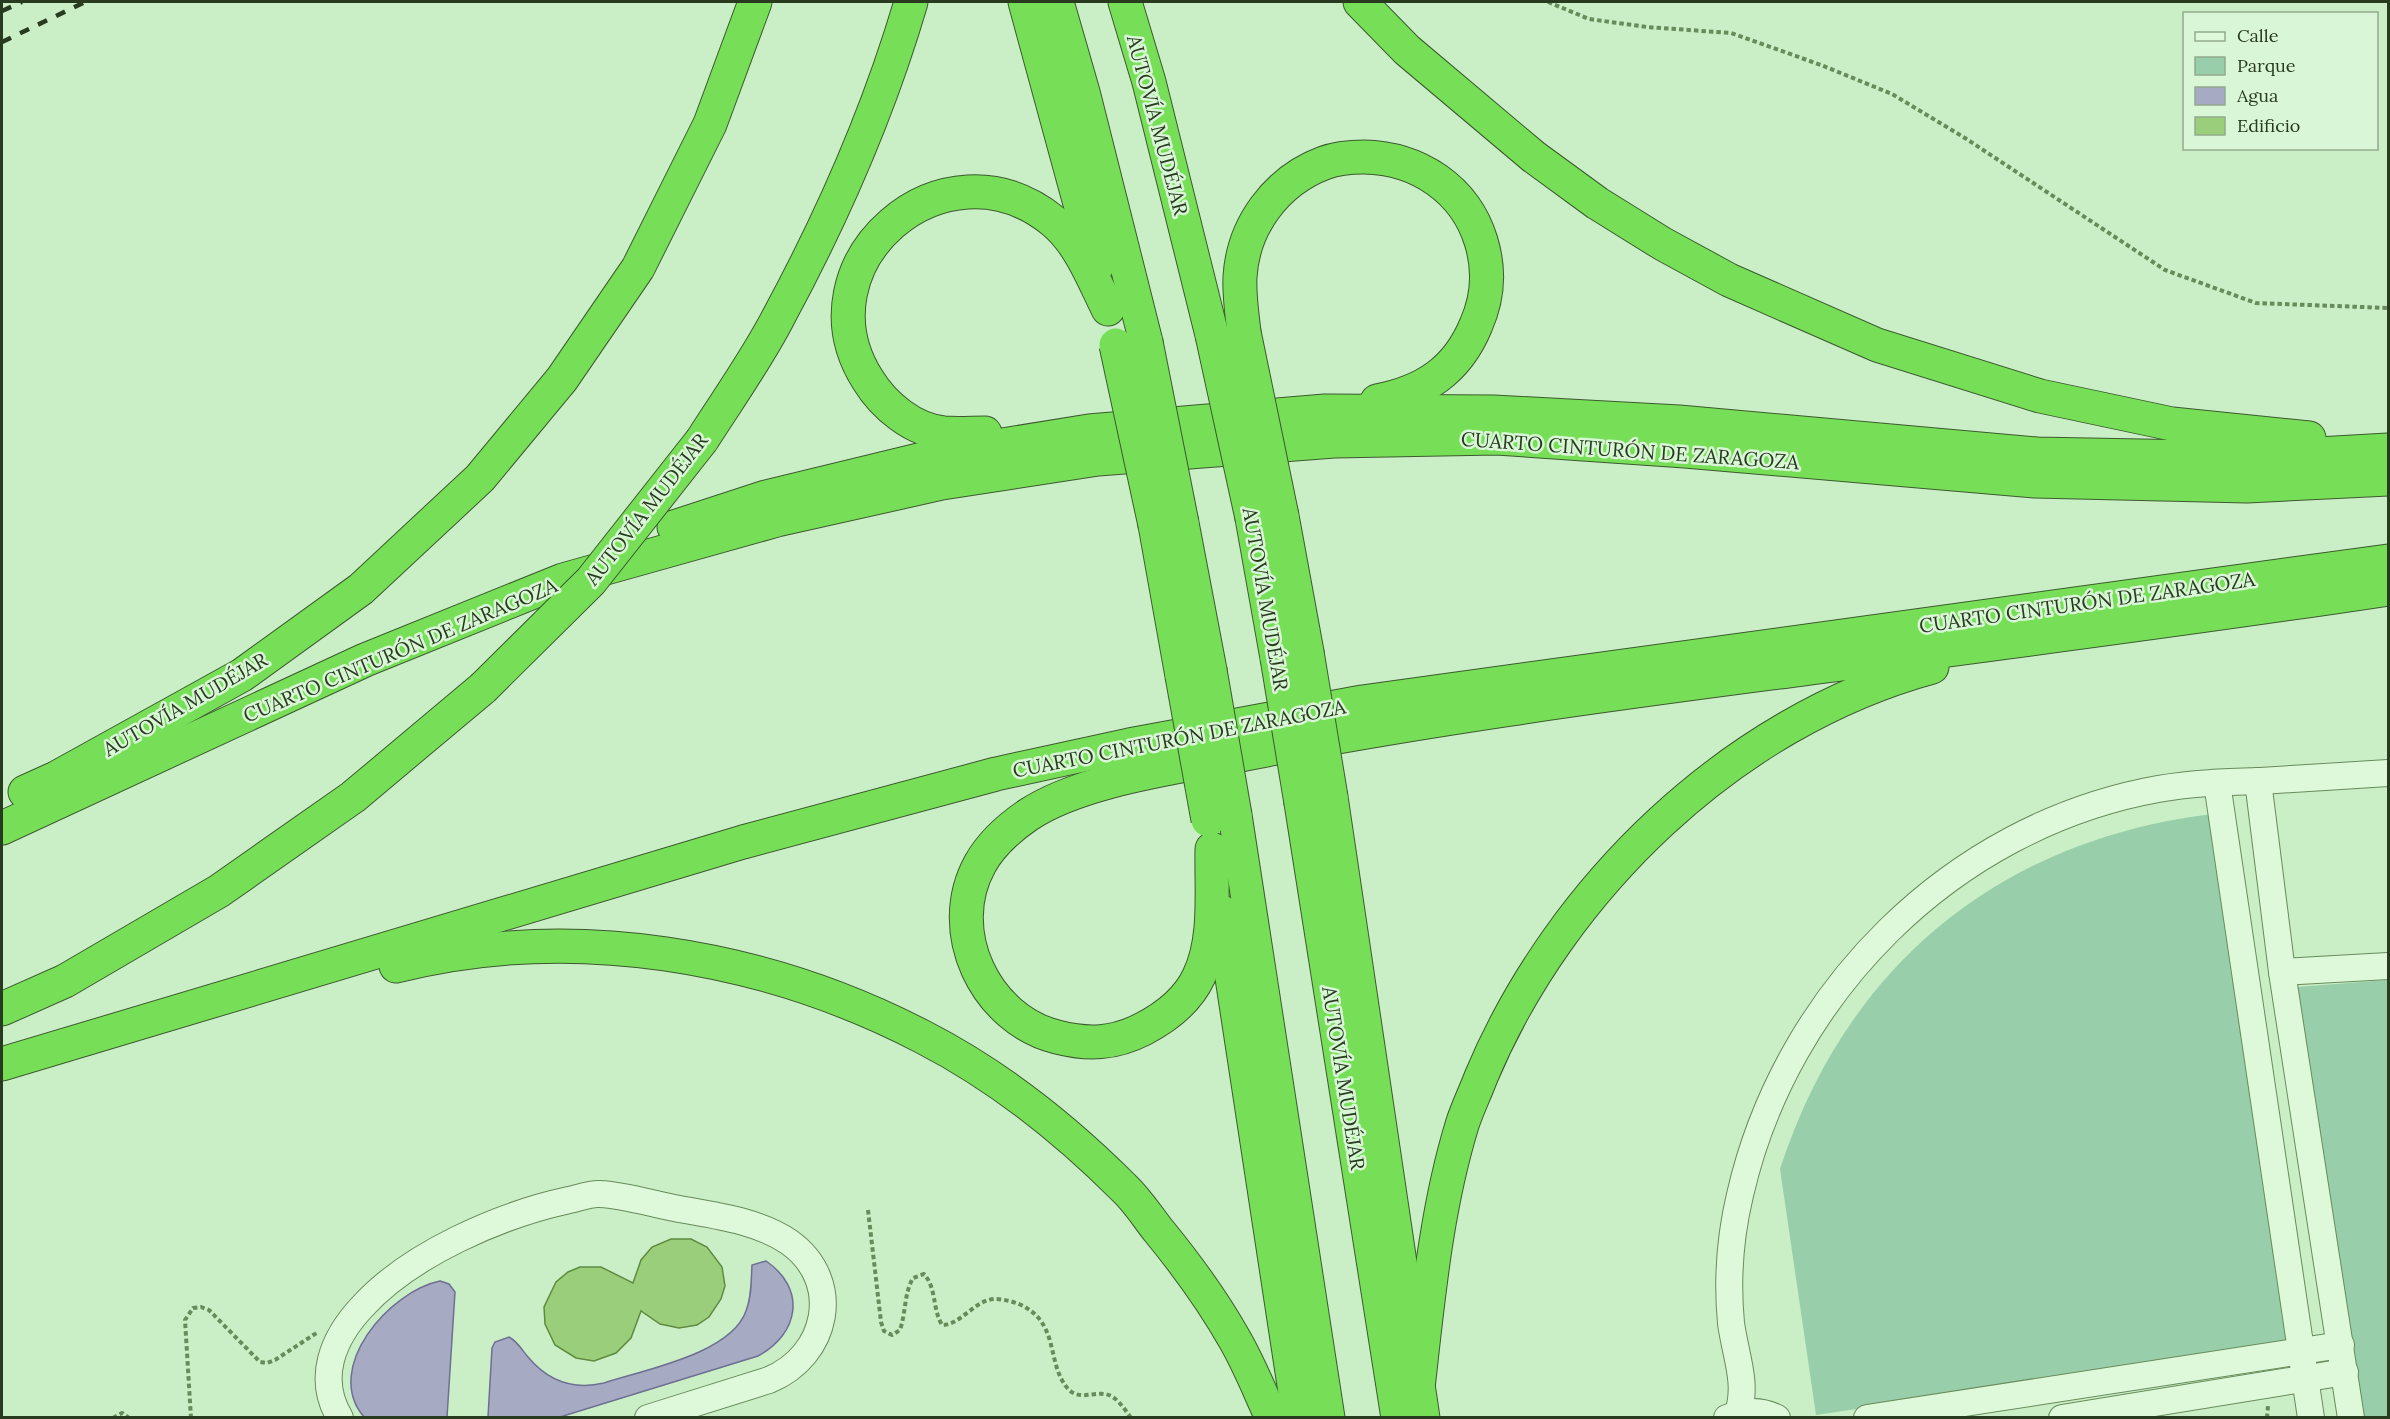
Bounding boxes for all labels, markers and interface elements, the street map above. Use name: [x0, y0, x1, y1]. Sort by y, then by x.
legend: [2183, 12, 2378, 150]
text: Calle: [2237, 24, 2279, 47]
street label: AUTOVÍA MUDÉJAR: [1122, 31, 1194, 218]
text: Parque: [2237, 54, 2296, 77]
text: Agua: [2236, 84, 2278, 107]
text: Edificio: [2237, 114, 2300, 137]
street label: CUARTO CINTURÓN DE ZARAGOZA: [1460, 426, 1800, 474]
street label: AUTOVÍA MUDÉJAR: [578, 428, 713, 591]
street label: AUTOVÍA MUDÉJAR: [1237, 504, 1295, 693]
street label: CUARTO CINTURÓN DE ZARAGOZA: [1918, 566, 2257, 638]
street label: CUARTO CINTURÓN DE ZARAGOZA: [239, 572, 561, 728]
street label: AUTOVÍA MUDÉJAR: [97, 647, 272, 762]
street label: CUARTO CINTURÓN DE ZARAGOZA: [1010, 693, 1348, 783]
street label: AUTOVÍA MUDÉJAR: [1317, 983, 1371, 1172]

